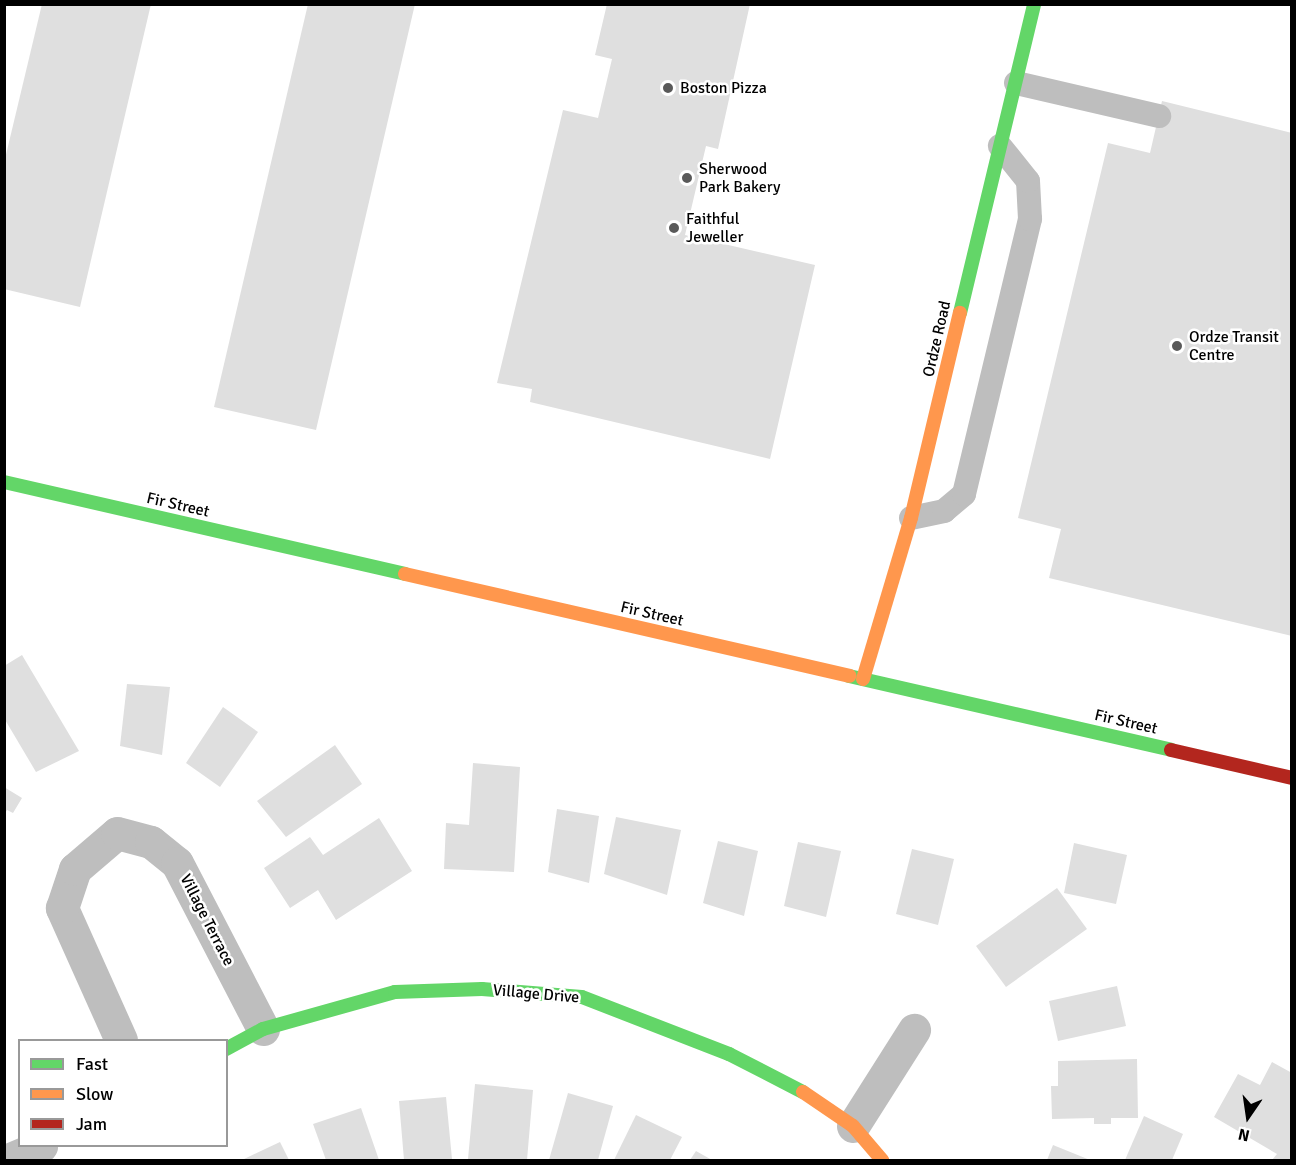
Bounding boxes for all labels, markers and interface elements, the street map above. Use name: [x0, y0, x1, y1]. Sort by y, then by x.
place label: Boston Pizza: [680, 78, 767, 98]
marker: Boston Pizza: [661, 81, 675, 95]
place label: Sherwood Park Bakery: [699, 159, 781, 197]
marker: Sherwood Park Bakery: [680, 171, 694, 185]
place label: Faithful Jeweller: [686, 209, 743, 247]
marker: Faithful Jeweller: [667, 221, 681, 235]
street label: Ordze Road: [919, 299, 955, 379]
place label: Ordze Transit Centre: [1189, 327, 1279, 365]
marker: Ordze Transit Centre: [1170, 339, 1184, 353]
street label: Fir Street: [145, 488, 211, 522]
street label: Fir Street: [619, 597, 685, 631]
street label: Fir Street: [1093, 705, 1159, 739]
street label: Village Terrace: [176, 871, 238, 969]
street label: Village Drive: [492, 981, 580, 1007]
legend: [18, 1039, 228, 1147]
text: Fast: [76, 1053, 108, 1075]
text: Slow: [76, 1083, 113, 1105]
north arrow: [1218, 1087, 1278, 1147]
text: Jam: [76, 1113, 107, 1135]
text: N: [1236, 1124, 1252, 1146]

